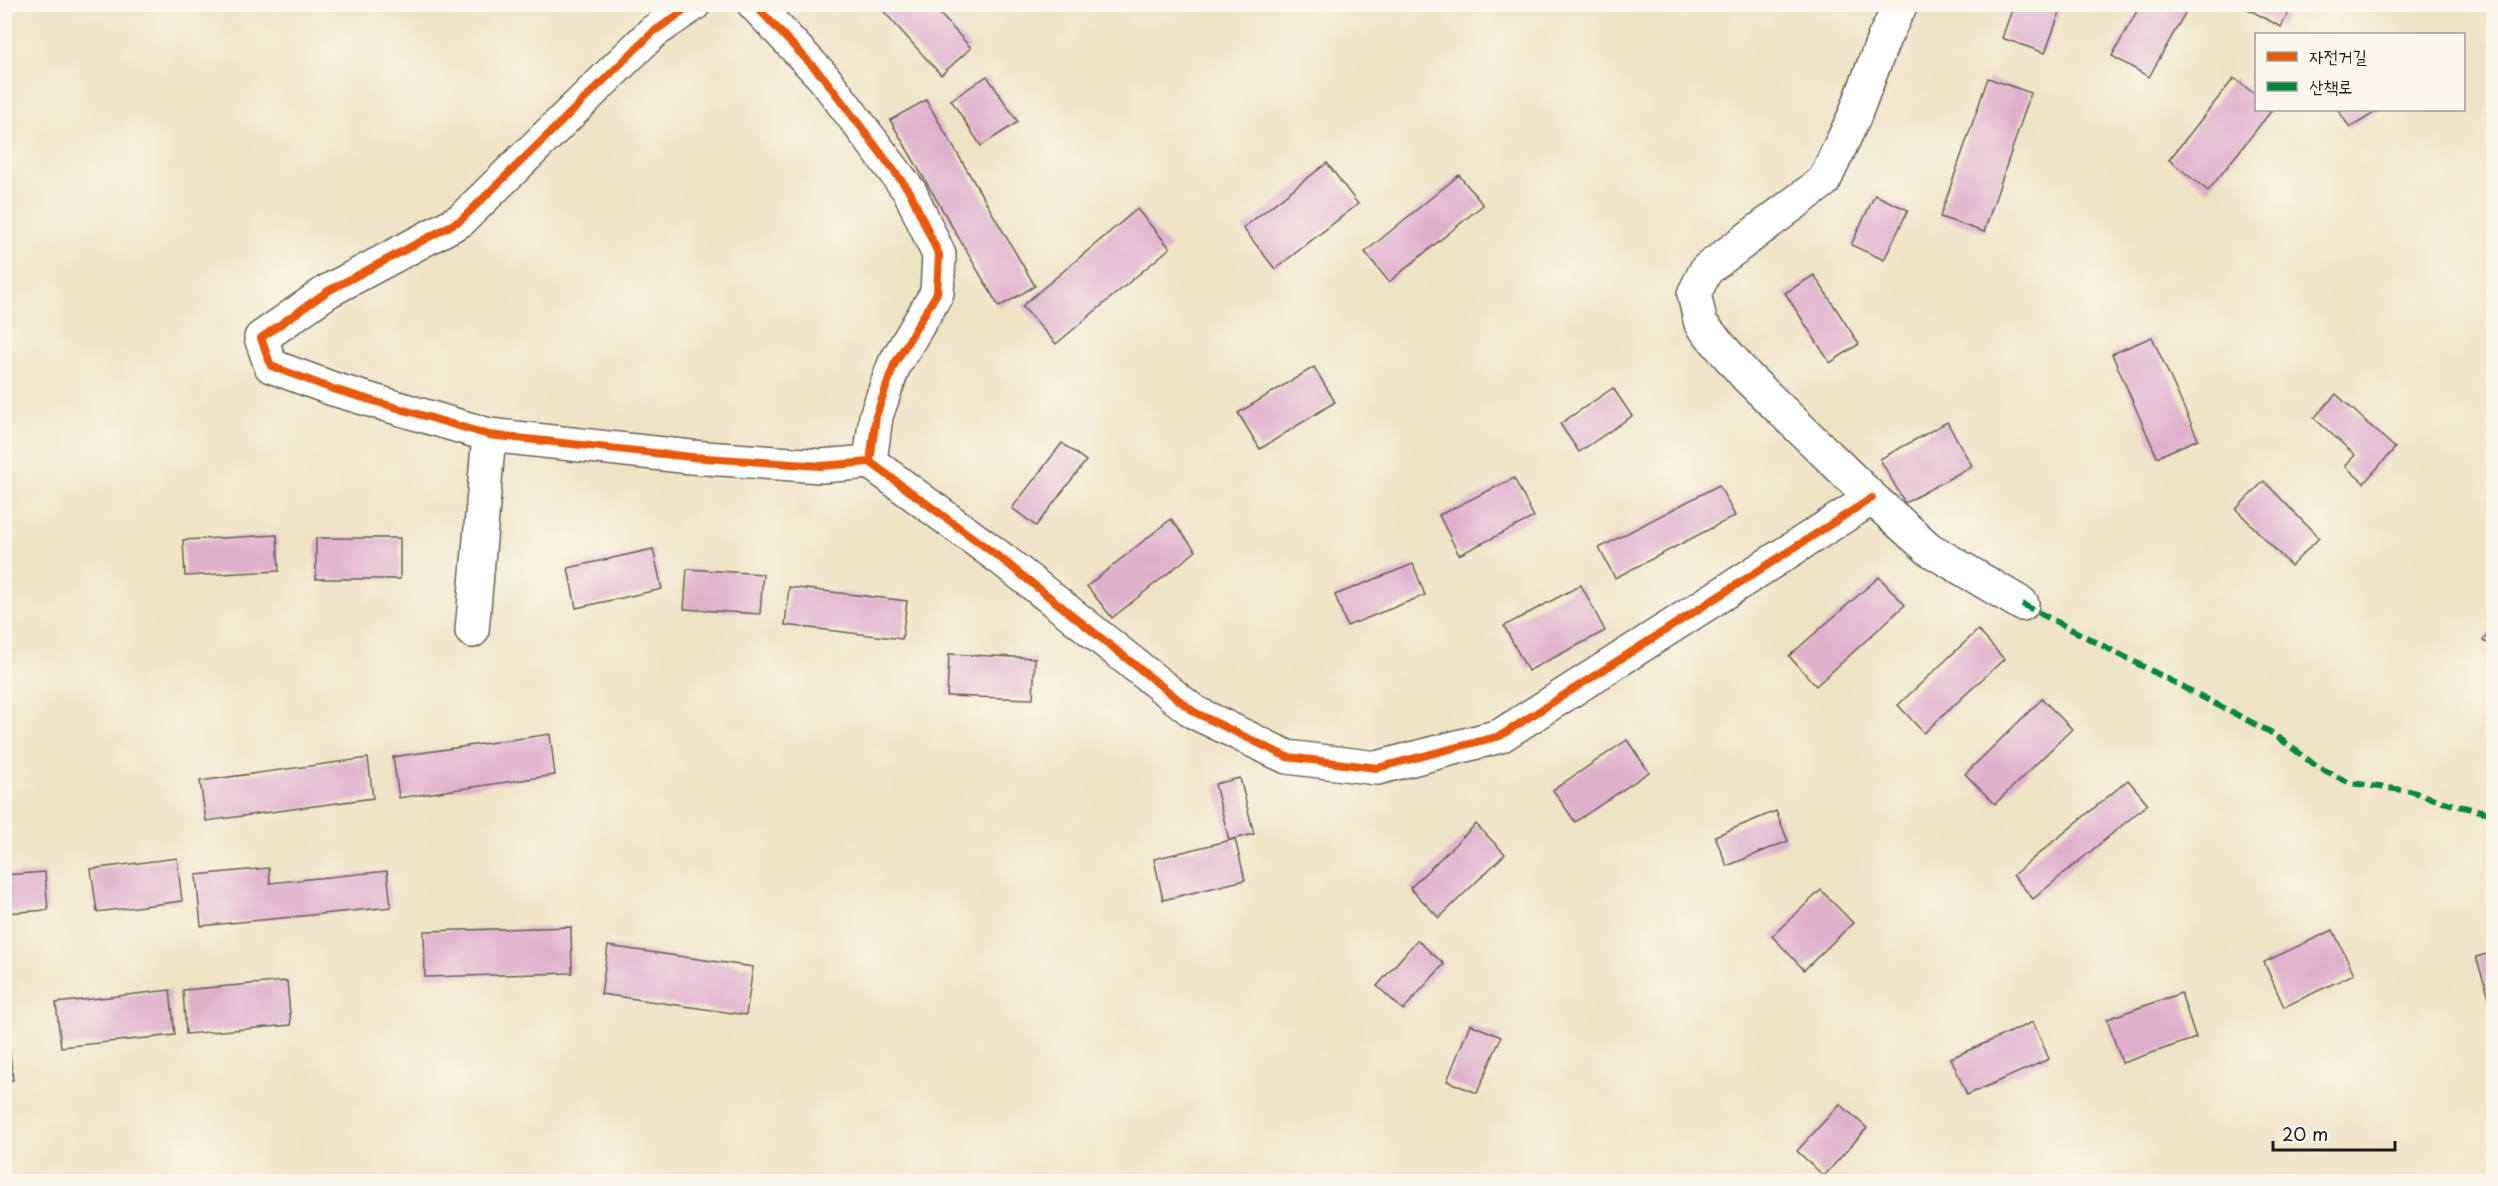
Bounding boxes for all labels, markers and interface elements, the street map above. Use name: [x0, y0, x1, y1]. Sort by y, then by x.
legend: [2255, 33, 2465, 111]
text: 자전거길: [2309, 42, 2367, 69]
text: 산책로: [2309, 72, 2352, 99]
scale bar: [2273, 1114, 2394, 1152]
text: 20 m: [2282, 1120, 2328, 1147]

